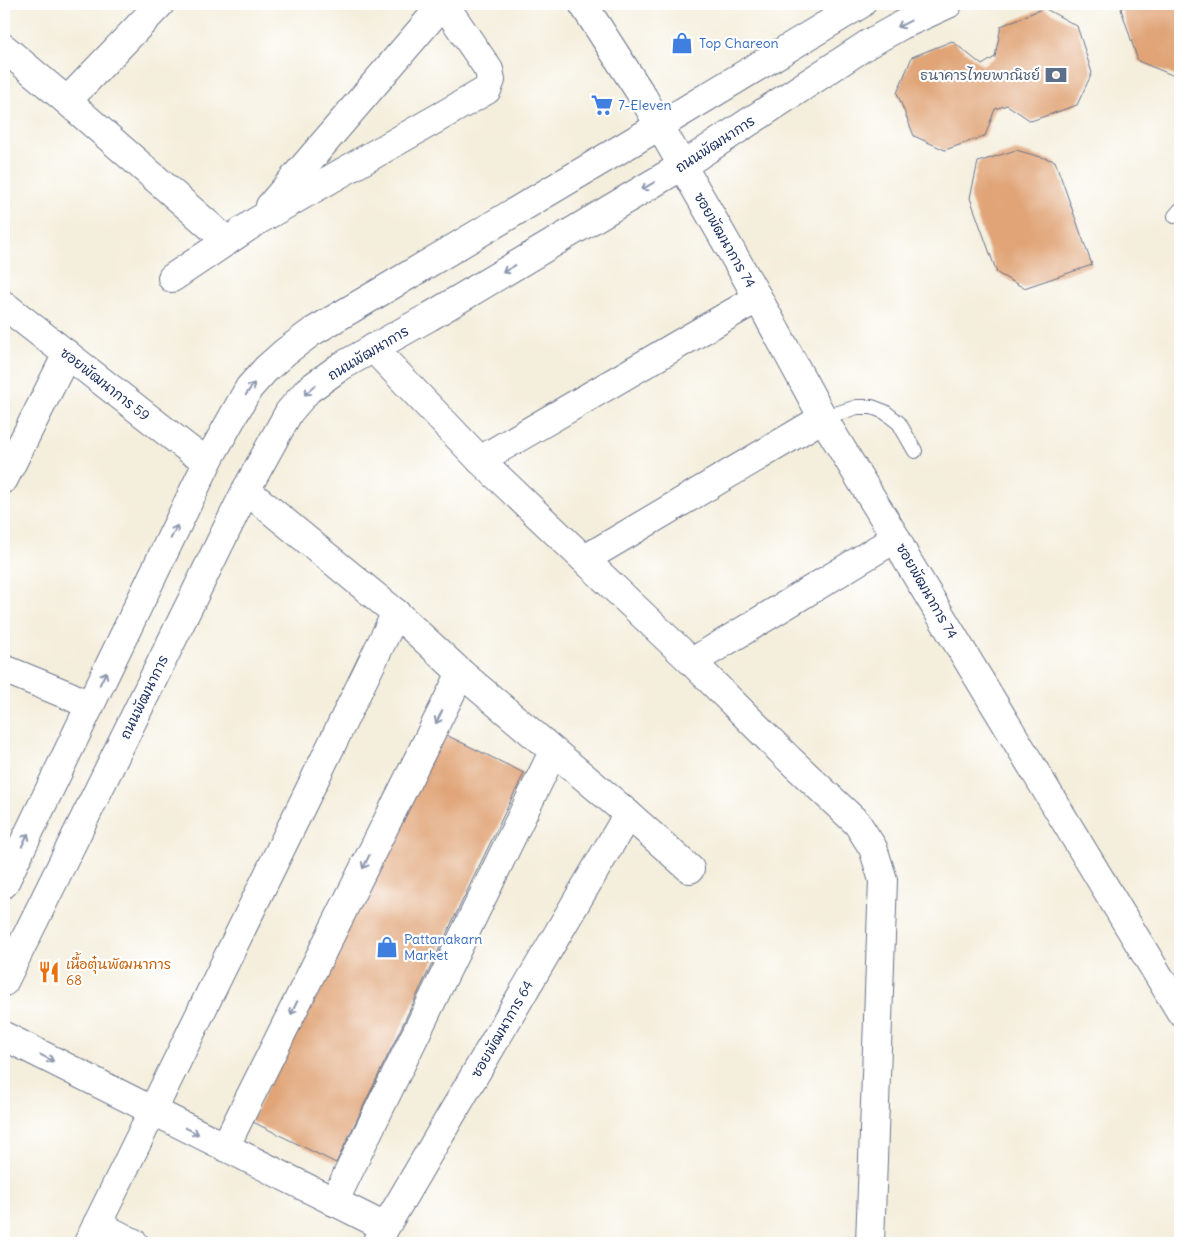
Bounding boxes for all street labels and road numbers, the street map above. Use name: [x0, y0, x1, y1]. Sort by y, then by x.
street label: ถนนพัฒนาการ: [672, 112, 758, 176]
street label: ซอยพัฒนาการ 74: [690, 189, 760, 291]
street label: ถนนพัฒนาการ: [324, 322, 412, 384]
street label: ซอยพัฒนาการ 59: [57, 343, 153, 425]
street label: ซอยพัฒนาการ 74: [892, 540, 962, 642]
street label: ถนนพัฒนาการ: [116, 652, 172, 742]
street label: ซอยพัฒนาการ 64: [467, 977, 537, 1081]

